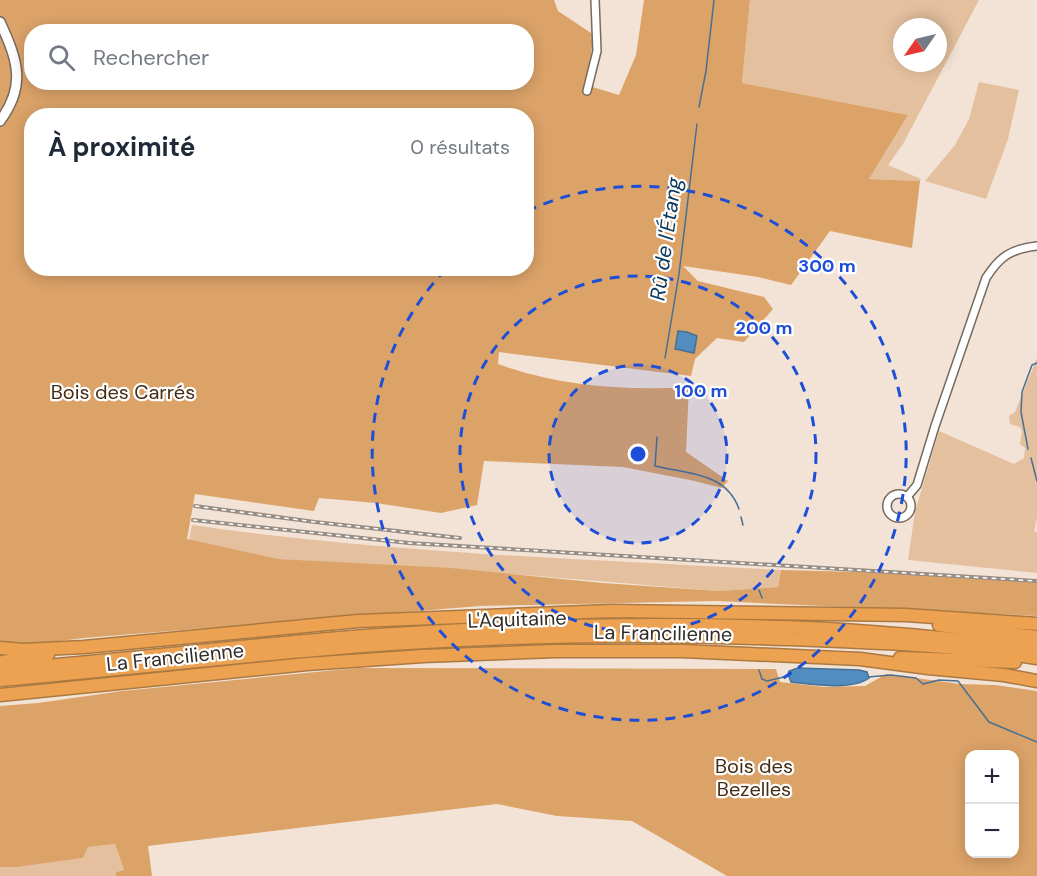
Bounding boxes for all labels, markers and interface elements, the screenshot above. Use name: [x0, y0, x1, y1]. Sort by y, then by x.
north arrow: [893, 18, 947, 72]
search box: [24, 24, 534, 90]
icon: search: [45, 41, 78, 74]
text: Rechercher: [93, 43, 209, 72]
text: À proximité: [48, 130, 195, 164]
text: 0 résultats: [410, 134, 510, 160]
water label: Rû de l'Étang: [643, 175, 689, 303]
text: 300 m: [798, 254, 856, 278]
text: 200 m: [736, 316, 792, 340]
park label: Bois des Carrés: [51, 379, 195, 405]
text: 100 m: [674, 379, 728, 403]
centre of rings: [628, 444, 648, 464]
street label: L'Aquitaine: [467, 604, 567, 634]
street label: La Francilienne: [594, 619, 732, 647]
street label: La Francilienne: [105, 637, 245, 677]
map controls: [965, 750, 1019, 858]
button: +: [965, 750, 1019, 804]
park label: Bois des Bezelles: [715, 753, 793, 802]
button: −: [965, 804, 1019, 858]

